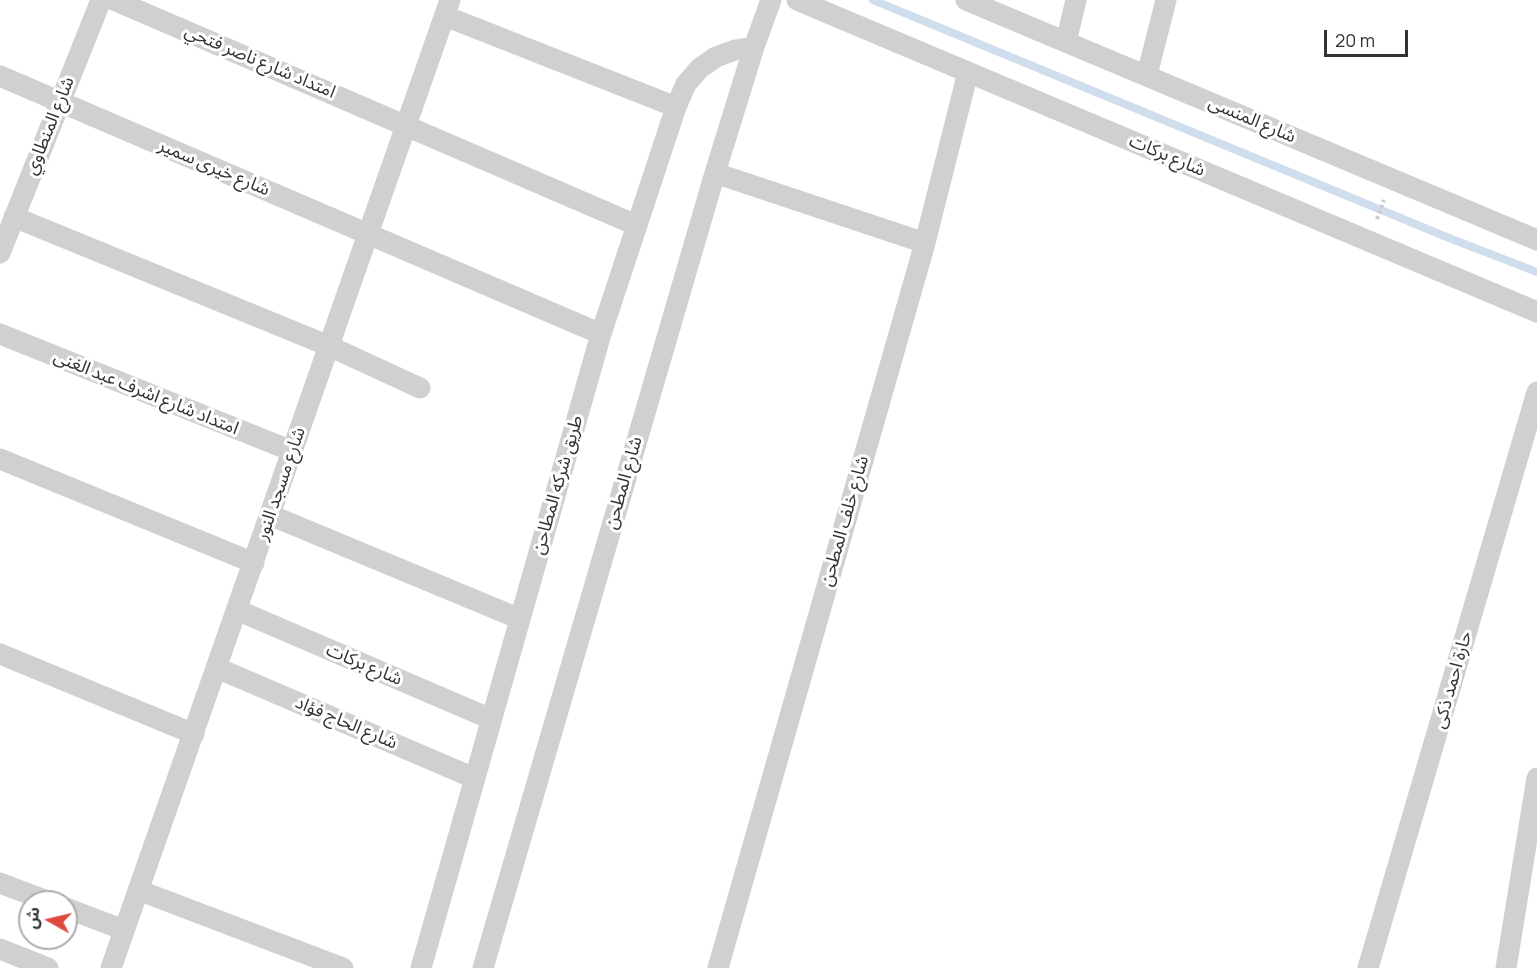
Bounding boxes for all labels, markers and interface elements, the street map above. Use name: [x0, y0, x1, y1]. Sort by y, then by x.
scale bar: [1327, 18, 1411, 56]
street label: امتداد شارع ناصر فتحي: [181, 20, 339, 104]
text: 20 m: [1335, 28, 1375, 52]
street label: شارع المنطاوي: [21, 74, 79, 178]
street label: شارع المنسى: [1205, 92, 1299, 148]
street label: شارع بركات: [1126, 130, 1208, 182]
street label: شارع خيرى سمير: [155, 135, 273, 201]
street label: امتداد شارع اشرف عبد الغنى: [50, 346, 242, 440]
street label: طريق شركه المطاحن: [528, 413, 588, 557]
street label: شارع مسجد النور: [252, 425, 310, 543]
street label: شارع المطحن: [600, 434, 648, 532]
street label: شارع خلف المطحن: [816, 453, 874, 589]
street label: حارة احمد ذكى: [1429, 629, 1477, 731]
street label: شارع بركات: [323, 639, 405, 691]
street label: شارع الحاج فؤاد: [292, 692, 400, 754]
north arrow: [18, 890, 78, 950]
text: ش: [20, 905, 45, 930]

